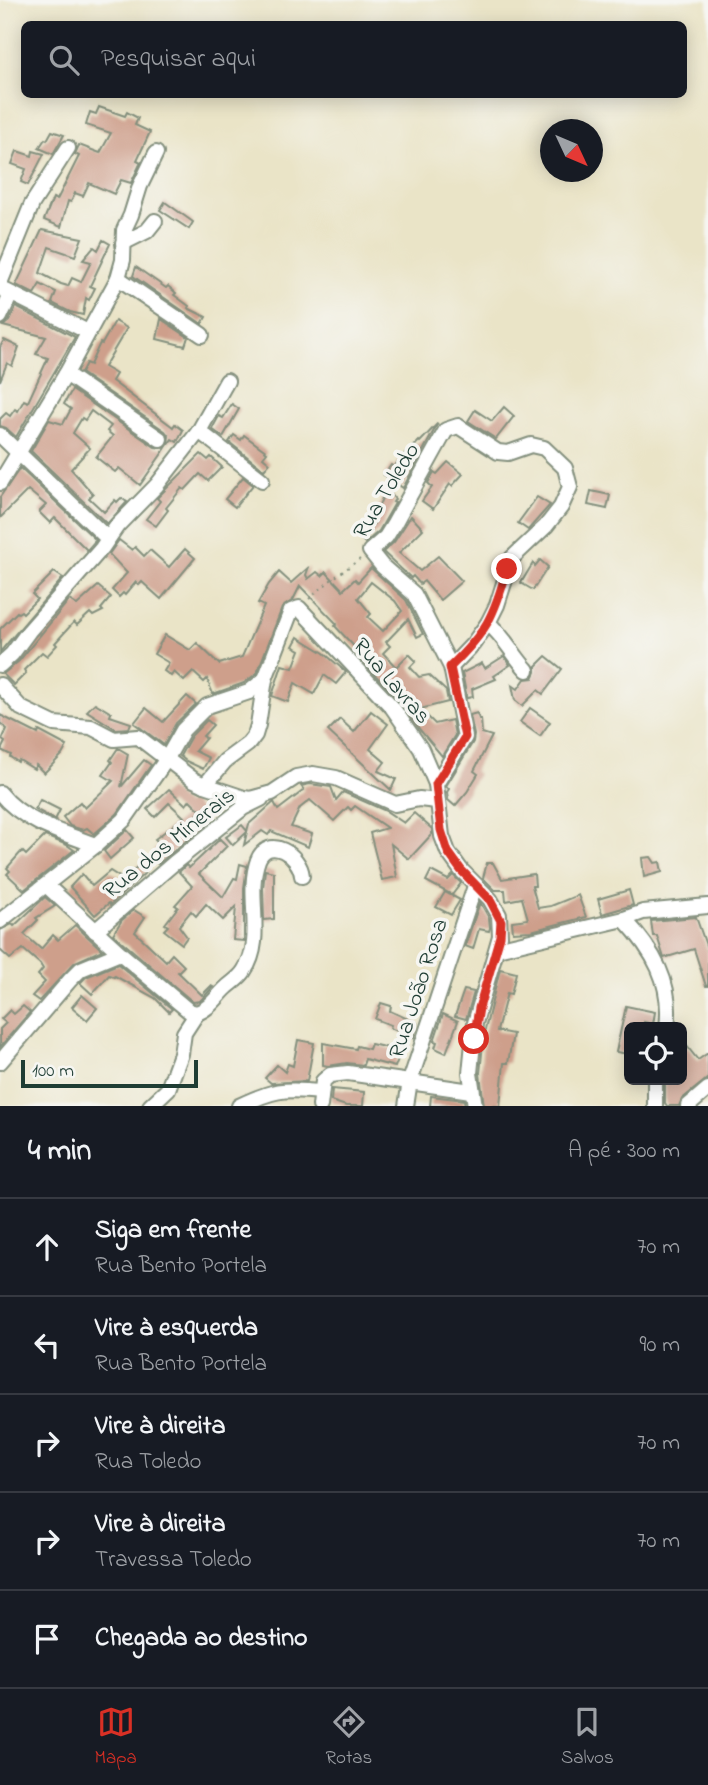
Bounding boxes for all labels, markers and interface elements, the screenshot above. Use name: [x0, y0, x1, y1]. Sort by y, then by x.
search box: [21, 21, 687, 98]
icon: search: [45, 41, 83, 79]
text: Pesquisar aqui: [101, 41, 256, 79]
north arrow: [540, 119, 603, 182]
street label: Rua Toledo: [346, 437, 429, 545]
route end: [491, 553, 522, 584]
street label: Rua Lavras: [344, 631, 438, 732]
street label: Rua dos Minerais: [96, 780, 243, 908]
street label: Rua João Rosa: [381, 915, 458, 1063]
map controls: [624, 1022, 687, 1085]
button: locate: [624, 1022, 687, 1085]
route start: [458, 1023, 489, 1054]
scale bar: [21, 1057, 198, 1089]
text: 100 m: [32, 1058, 74, 1085]
text: 4 min: [28, 1130, 91, 1174]
text: A pé · 300 m: [568, 1135, 680, 1168]
text: Siga em frente: [95, 1212, 251, 1250]
icon: ahead: [28, 1228, 66, 1266]
text: 70 m: [637, 1231, 680, 1264]
text: Rua Bento Portela: [95, 1250, 267, 1283]
text: Vire à esquerda: [95, 1310, 258, 1348]
icon: left: [28, 1326, 66, 1364]
text: 90 m: [640, 1329, 680, 1362]
text: Rua Bento Portela: [95, 1348, 267, 1381]
text: Vire à direita: [95, 1408, 226, 1446]
icon: right: [28, 1424, 66, 1462]
text: 70 m: [637, 1427, 680, 1460]
text: Rua Toledo: [95, 1446, 202, 1479]
text: Vire à direita: [95, 1506, 226, 1544]
icon: right: [28, 1522, 66, 1560]
text: 70 m: [637, 1525, 680, 1558]
text: Travessa Toledo: [95, 1544, 252, 1577]
icon: arrive: [28, 1620, 66, 1658]
text: Chegada ao destino: [95, 1620, 307, 1658]
tab: Mapa: [94, 1703, 137, 1772]
tab: Rotas: [326, 1703, 372, 1772]
tab: Salvos: [561, 1703, 614, 1772]

